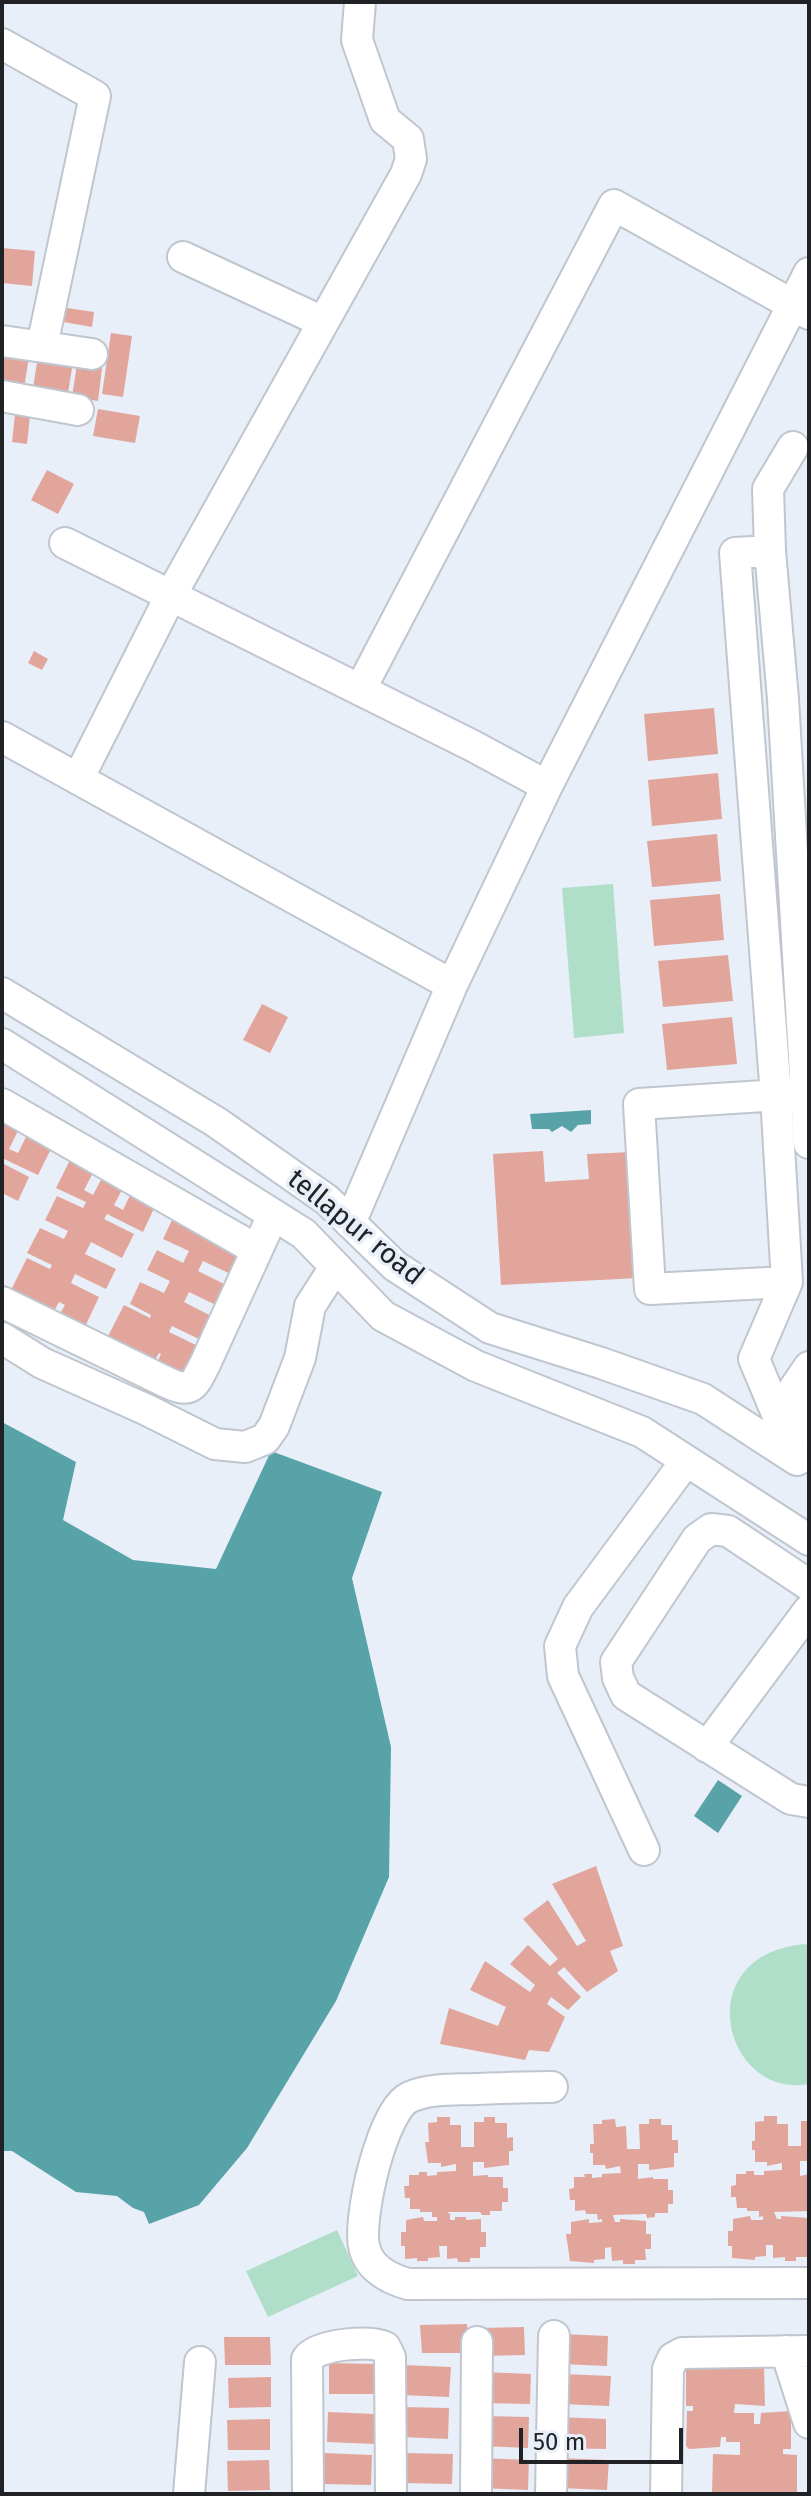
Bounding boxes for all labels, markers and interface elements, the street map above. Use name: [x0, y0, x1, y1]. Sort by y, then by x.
street label: tellapur road: [280, 1163, 430, 1293]
scale bar: [523, 2412, 687, 2462]
text: 50 m: [533, 2428, 585, 2456]

